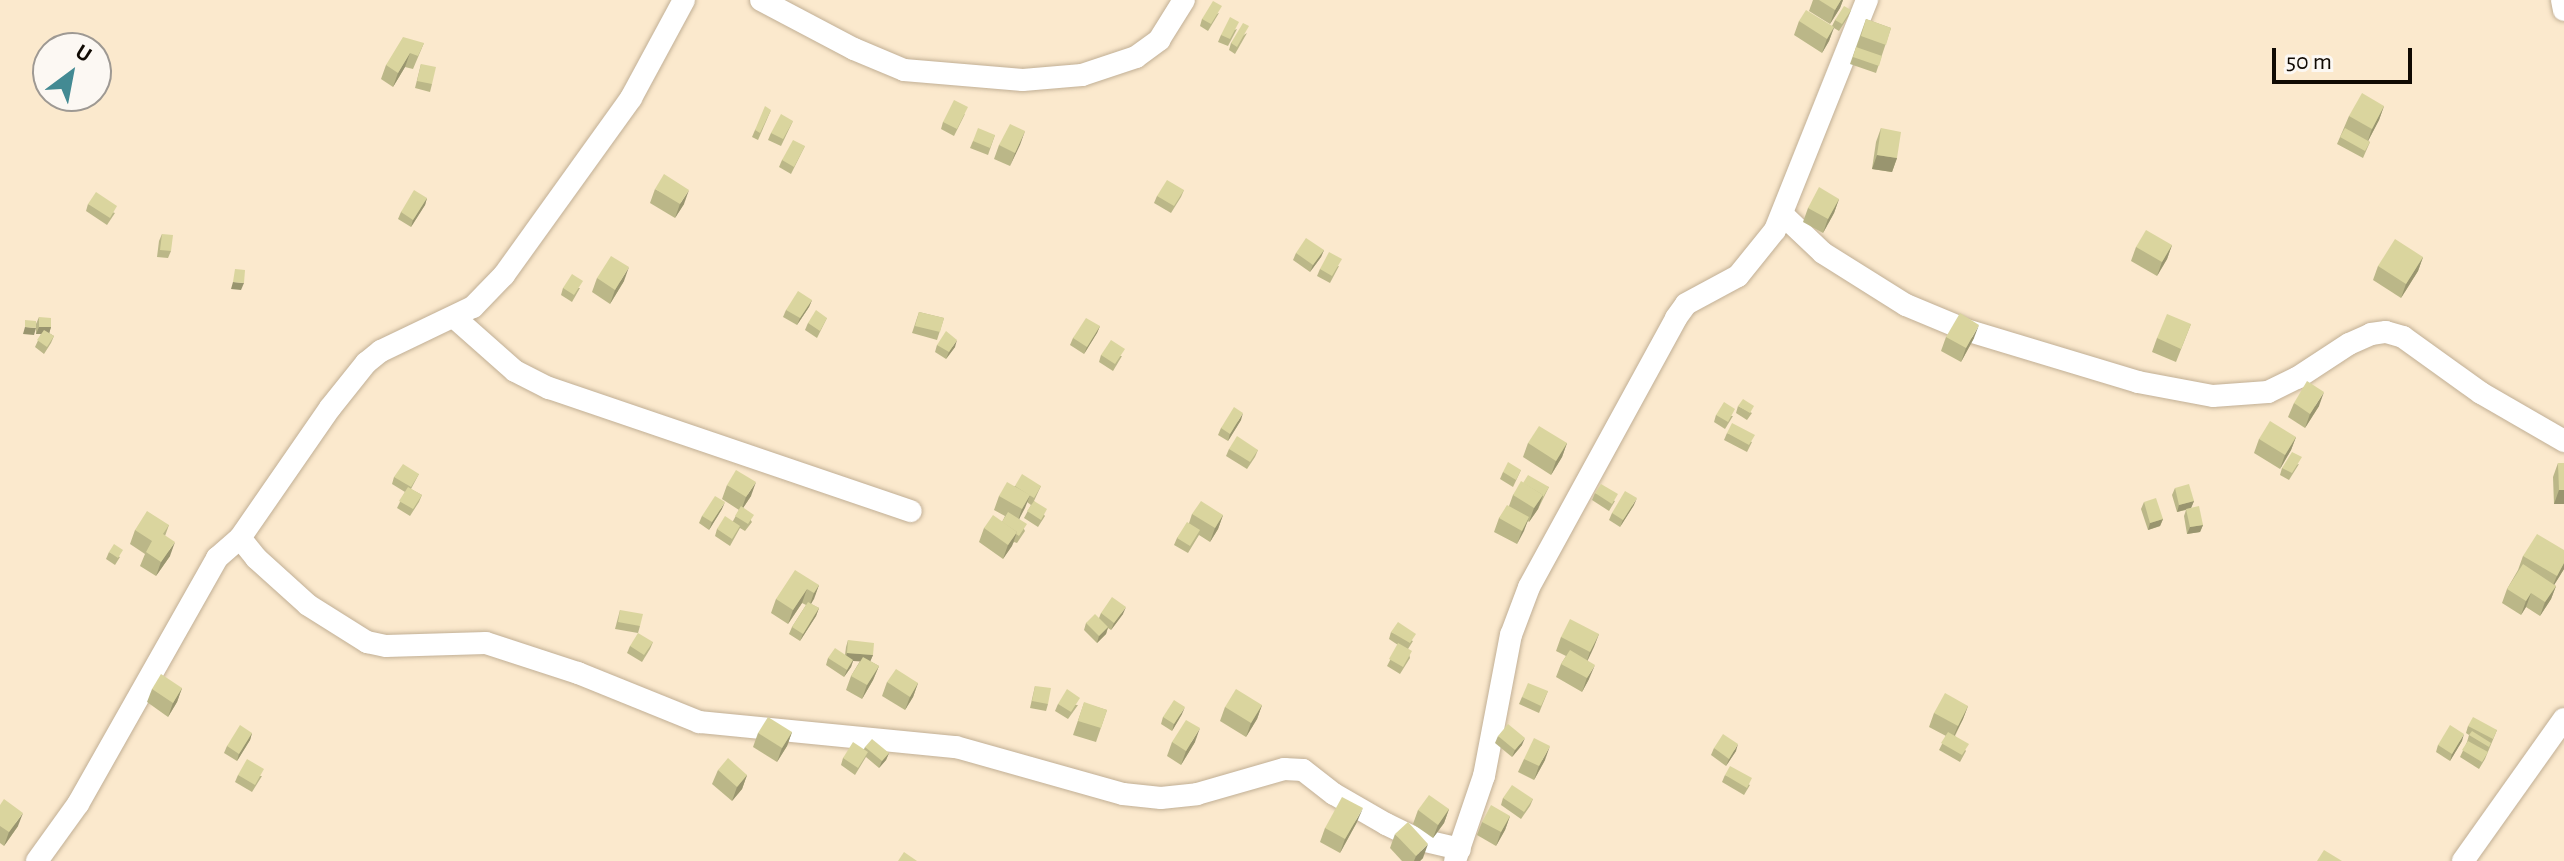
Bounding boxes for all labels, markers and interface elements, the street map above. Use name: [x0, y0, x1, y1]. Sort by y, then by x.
north arrow: [32, 32, 112, 112]
scale bar: [2276, 32, 2416, 82]
text: U: [72, 40, 95, 66]
text: 50 m: [2286, 50, 2332, 74]

